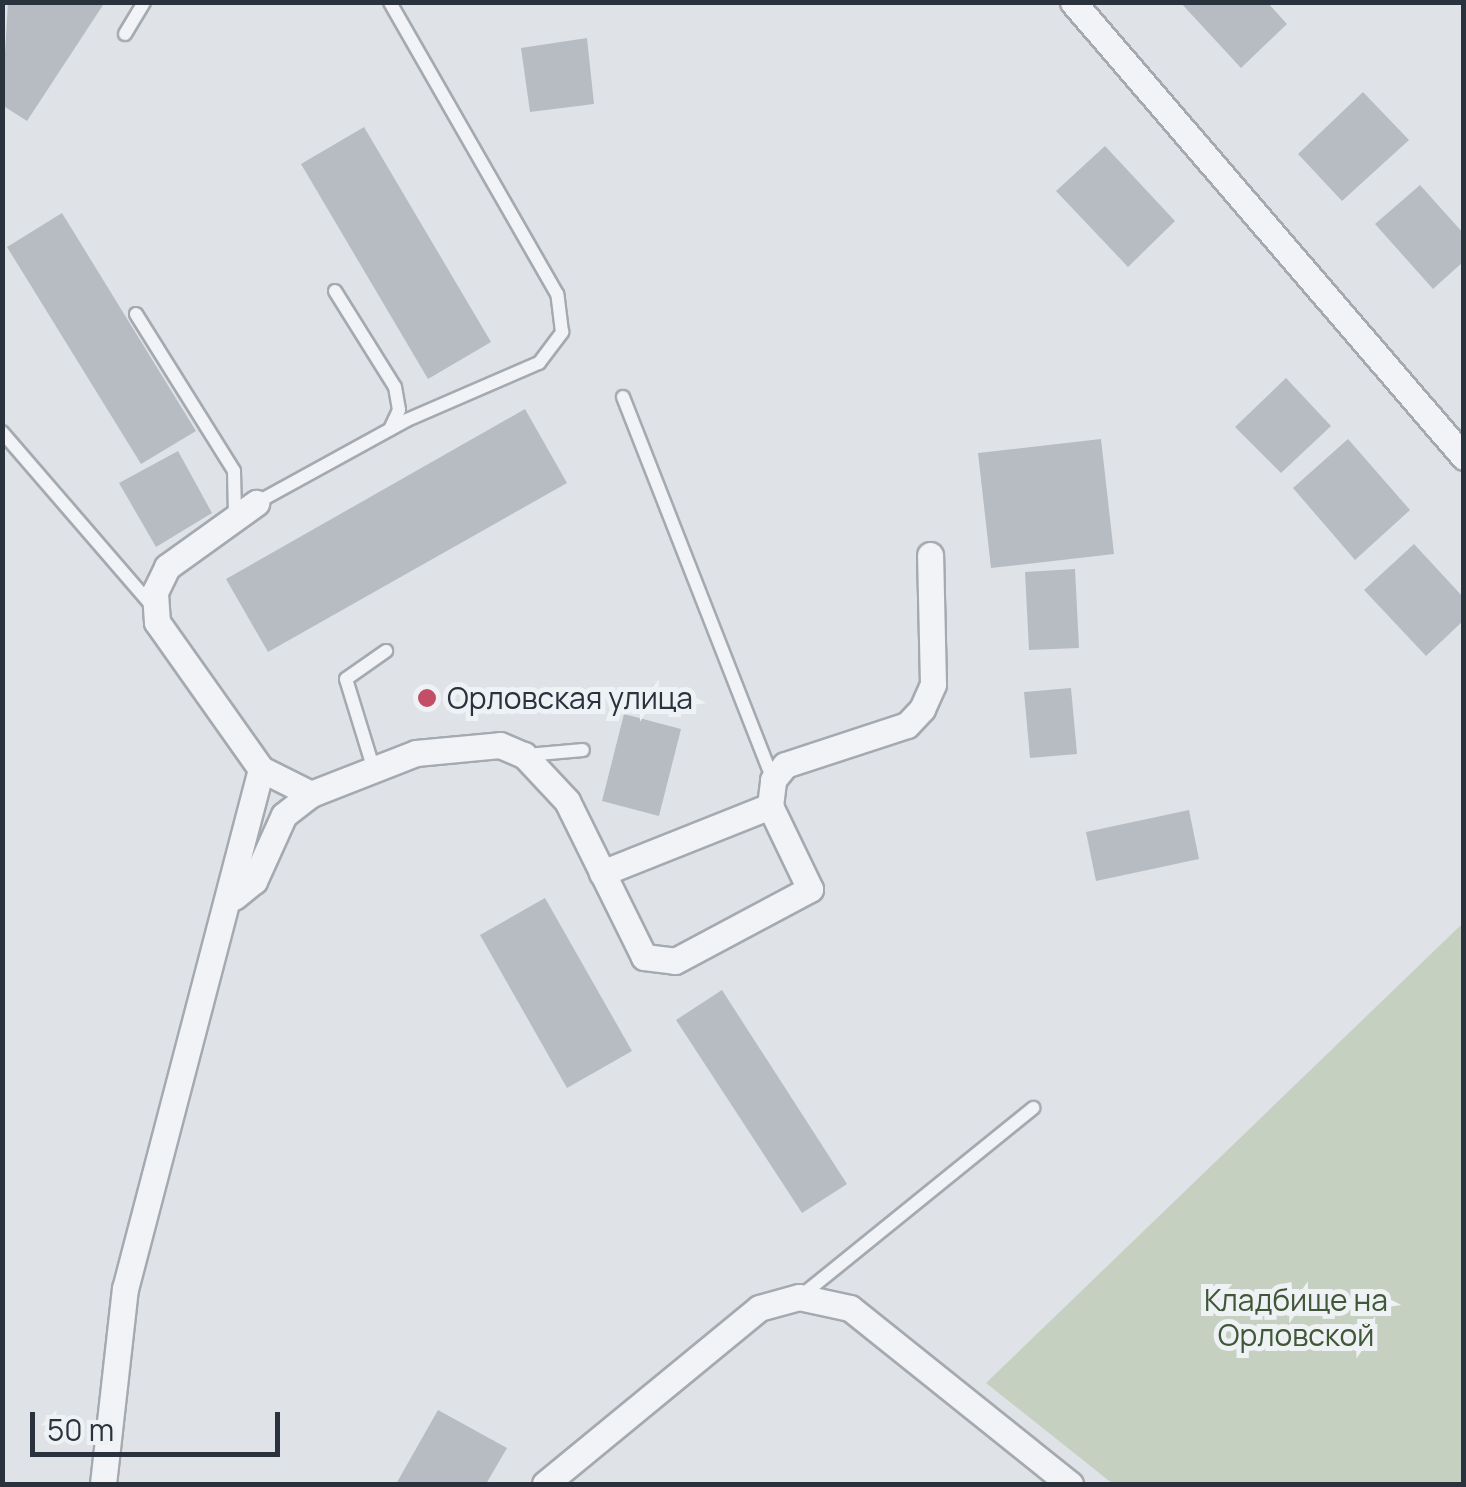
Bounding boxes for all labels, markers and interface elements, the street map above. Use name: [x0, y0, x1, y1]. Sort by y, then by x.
place label: Орловская улица: [447, 680, 693, 716]
marker: Орловская улица: [416, 687, 438, 709]
park label: Кладбище на Орловской: [1204, 1282, 1388, 1352]
scale bar: [35, 1392, 285, 1454]
text: 50 m: [47, 1409, 114, 1450]

